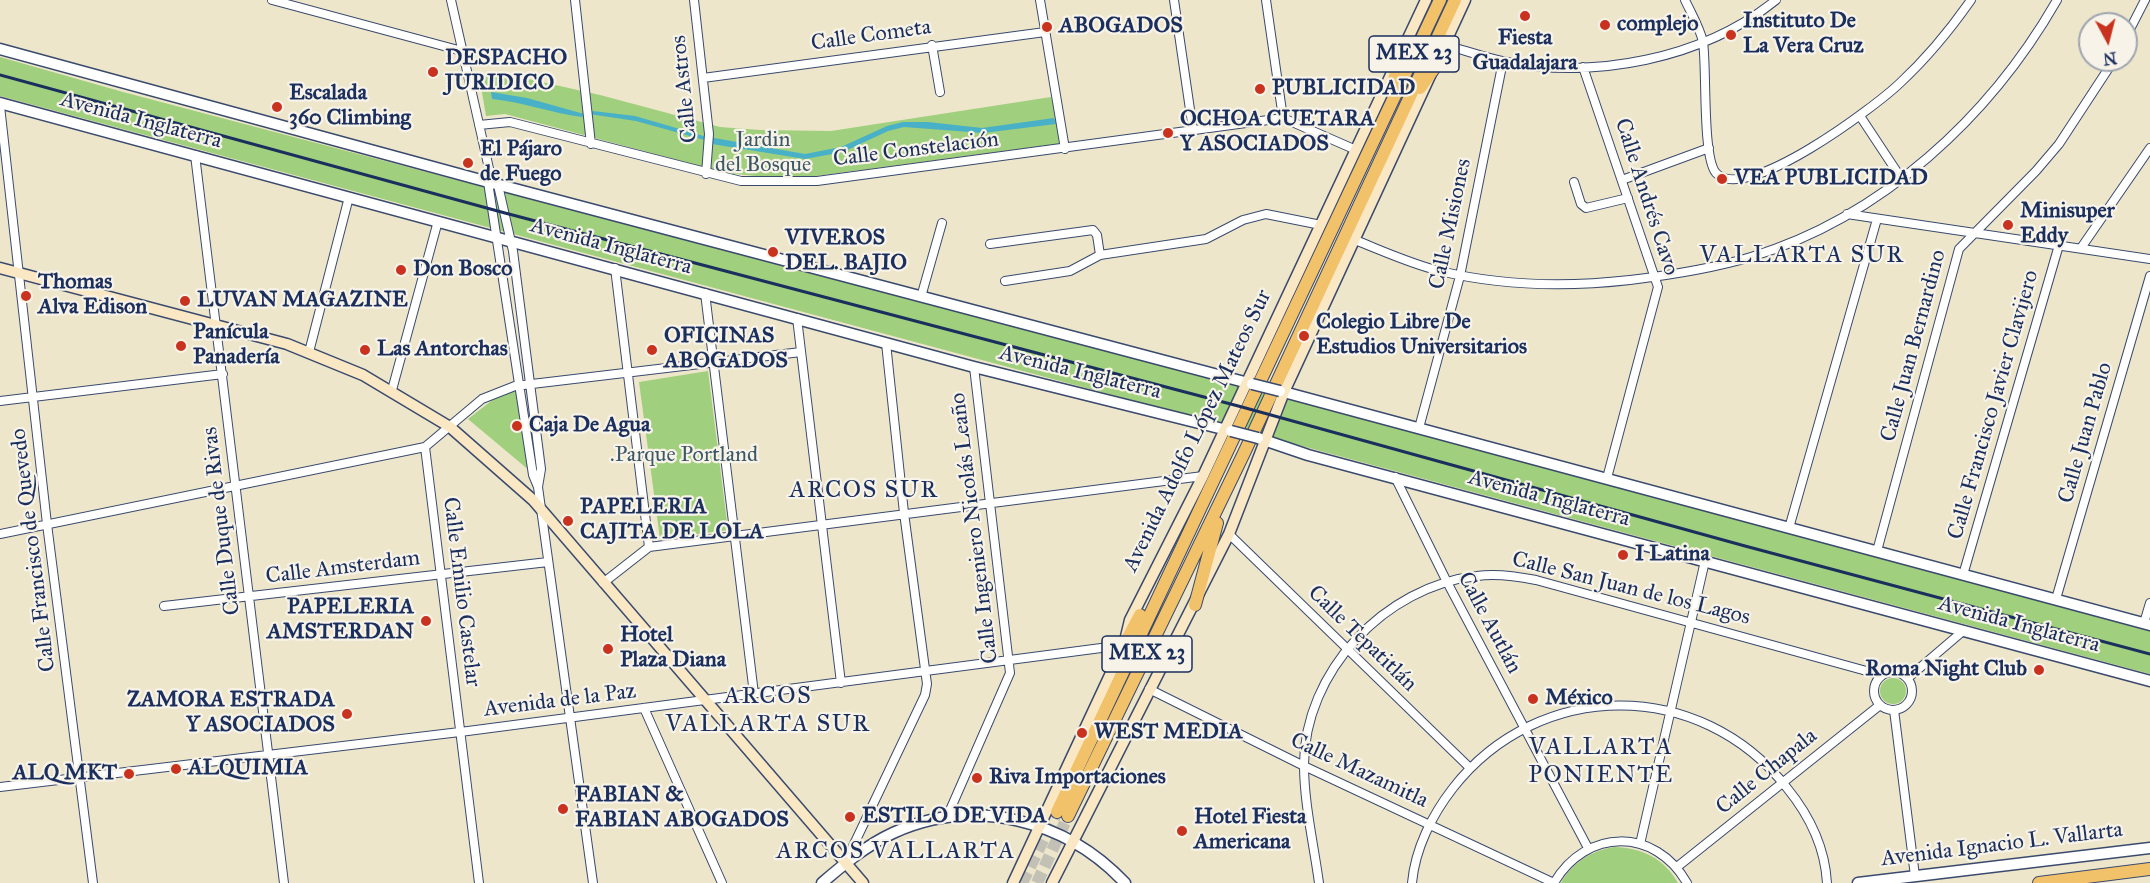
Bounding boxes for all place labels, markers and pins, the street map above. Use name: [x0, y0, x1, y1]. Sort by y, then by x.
marker: Fiesta Guadalajara: [1518, 9, 1532, 23]
place label: Instituto De La Vera Cruz: [1743, 9, 1864, 60]
place label: complejo: [1617, 12, 1698, 38]
place label: ABOGADOS: [1059, 14, 1183, 40]
marker: complejo: [1598, 18, 1612, 32]
marker: ABOGADOS: [1040, 20, 1054, 34]
place label: Fiesta Guadalajara: [1473, 26, 1577, 78]
marker: Instituto De La Vera Cruz: [1724, 28, 1738, 42]
place label: DESPACHO JURIDICO: [445, 46, 567, 98]
marker: DESPACHO JURIDICO: [426, 65, 440, 79]
place label: PUBLICIDAD: [1272, 76, 1415, 102]
place label: Escalada 360 Climbing: [289, 81, 411, 132]
marker: PUBLICIDAD: [1253, 82, 1267, 96]
marker: Escalada 360 Climbing: [270, 100, 284, 114]
place label: OCHOA CUETARA Y ASOCIADOS: [1180, 107, 1375, 158]
marker: OCHOA CUETARA Y ASOCIADOS: [1161, 126, 1175, 140]
place label: El Pájaro de Fuego: [480, 137, 562, 188]
marker: El Pájaro de Fuego: [461, 156, 475, 170]
place label: VEA PUBLICIDAD: [1734, 166, 1928, 192]
marker: VEA PUBLICIDAD: [1715, 172, 1729, 186]
place label: Minisuper Eddy: [2020, 199, 2115, 250]
marker: Minisuper Eddy: [2001, 218, 2015, 232]
place label: VIVEROS DEL. BAJIO: [785, 226, 907, 278]
marker: VIVEROS DEL. BAJIO: [766, 245, 780, 259]
place label: Don Bosco: [413, 257, 513, 283]
marker: Don Bosco: [394, 263, 408, 277]
place label: Thomas Alva Edison: [38, 270, 147, 322]
place label: LUVAN MAGAZINE: [197, 288, 408, 314]
marker: Thomas Alva Edison: [19, 289, 33, 303]
marker: LUVAN MAGAZINE: [178, 294, 192, 308]
place label: Colegio Libre De Estudios Universitarios: [1316, 310, 1527, 362]
place label: Panícula Panadería: [193, 320, 279, 372]
place label: OFICINAS ABOGADOS: [664, 324, 788, 376]
marker: Colegio Libre De Estudios Universitarios: [1297, 329, 1311, 343]
place label: Las Antorchas: [377, 337, 508, 363]
marker: Panícula Panadería: [174, 339, 188, 353]
marker: Las Antorchas: [358, 343, 372, 357]
marker: OFICINAS ABOGADOS: [645, 343, 659, 357]
place label: Caja De Agua: [529, 413, 650, 439]
marker: Caja De Agua: [510, 419, 524, 433]
place label: PAPELERIA CAJITA DE LOLA: [580, 495, 764, 546]
marker: PAPELERIA CAJITA DE LOLA: [561, 514, 575, 528]
place label: I Latina: [1635, 542, 1710, 568]
marker: I Latina: [1616, 548, 1630, 562]
place label: PAPELERIA AMSTERDAN: [267, 595, 414, 646]
marker: PAPELERIA AMSTERDAN: [419, 614, 433, 628]
place label: Hotel Plaza Diana: [620, 623, 726, 674]
marker: Hotel Plaza Diana: [601, 642, 615, 656]
place label: Roma Night Club: [1865, 657, 2027, 683]
marker: Roma Night Club: [2032, 663, 2046, 677]
place label: México: [1545, 686, 1613, 712]
place label: ZAMORA ESTRADA Y ASOCIADOS: [127, 688, 335, 740]
marker: México: [1526, 692, 1540, 706]
marker: ZAMORA ESTRADA Y ASOCIADOS: [340, 707, 354, 721]
place label: WEST MEDIA: [1094, 720, 1243, 746]
marker: WEST MEDIA: [1075, 726, 1089, 740]
place label: ALQUIMIA: [188, 756, 308, 782]
place label: ALQ MKT: [13, 761, 117, 787]
marker: ALQUIMIA: [169, 762, 183, 776]
place label: Riva Importaciones: [989, 765, 1166, 791]
marker: ALQ MKT: [122, 767, 136, 781]
marker: Riva Importaciones: [970, 771, 984, 785]
place label: FABIAN & FABIAN ABOGADOS: [575, 783, 789, 834]
marker: FABIAN & FABIAN ABOGADOS: [556, 802, 570, 816]
place label: ESTILO DE VIDA: [862, 804, 1047, 830]
place label: Hotel Fiesta Americana: [1194, 805, 1306, 856]
marker: ESTILO DE VIDA: [843, 810, 857, 824]
marker: Hotel Fiesta Americana: [1175, 824, 1189, 838]

